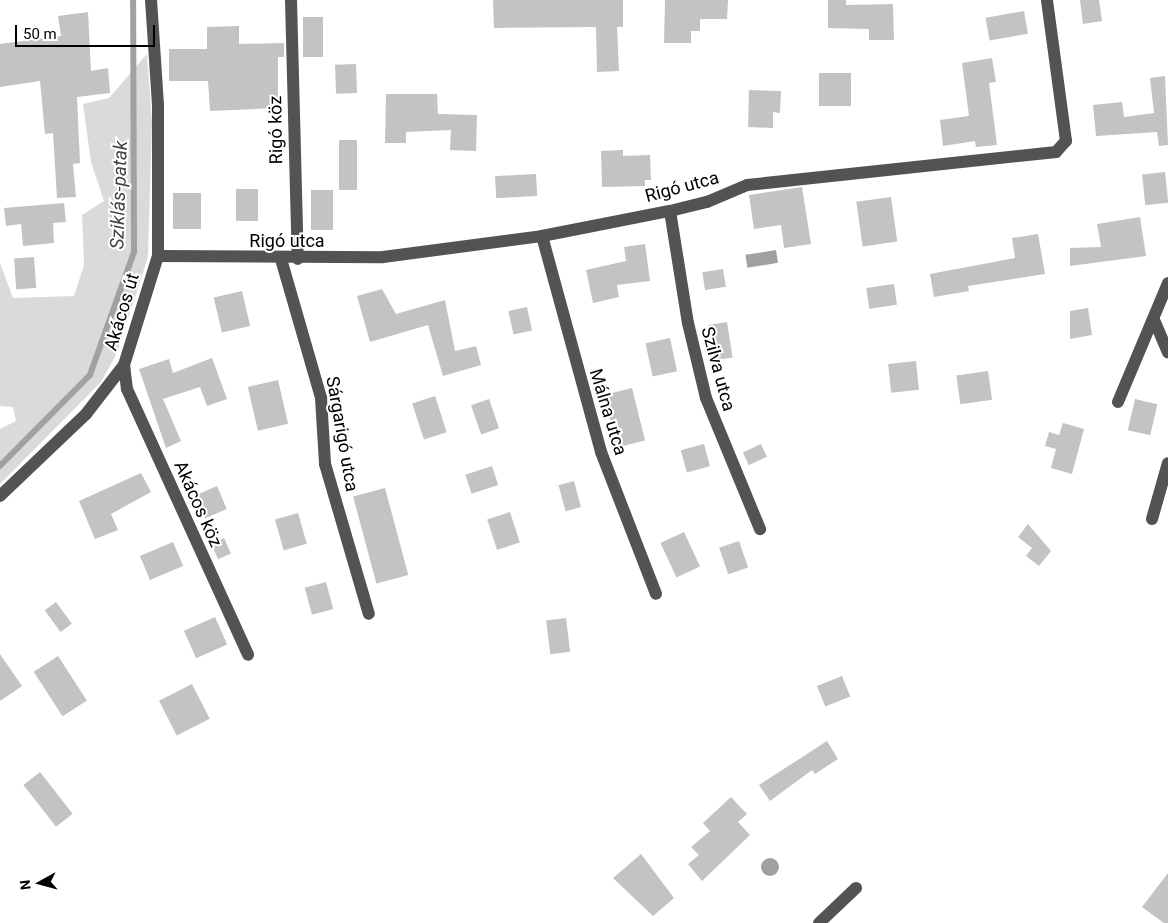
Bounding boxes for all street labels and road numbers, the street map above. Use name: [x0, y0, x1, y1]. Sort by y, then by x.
street label: Rigó köz: [265, 96, 287, 164]
street label: Rigó utca: [643, 167, 721, 207]
street label: Rigó utca: [249, 230, 325, 252]
street label: Akácos út: [100, 271, 144, 353]
street label: Szilva utca: [696, 325, 740, 413]
street label: Málna utca: [585, 366, 631, 458]
street label: Sárgarigó utca: [321, 375, 363, 493]
street label: Akácos köz: [169, 457, 227, 551]

